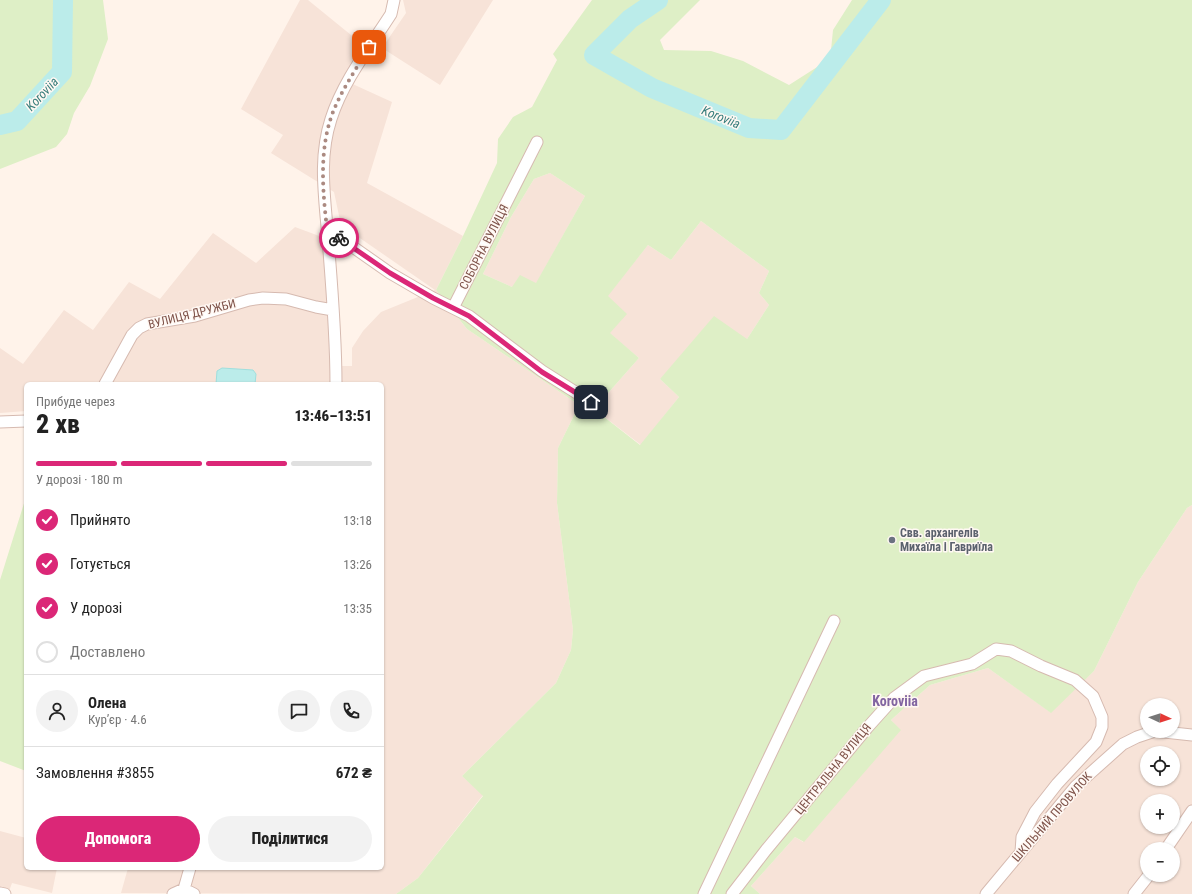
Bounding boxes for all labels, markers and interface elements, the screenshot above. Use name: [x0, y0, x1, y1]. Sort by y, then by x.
pin: [352, 30, 386, 64]
icon: bag: [358, 36, 380, 58]
water label: Koroviia: [23, 74, 61, 114]
water label: Koroviia: [700, 103, 742, 131]
street label: СОБОРНА ВУЛИЦЯ: [456, 202, 512, 292]
courier: [319, 218, 359, 258]
icon: bike: [328, 227, 350, 249]
street label: ВУЛИЦЯ ДРУЖБИ: [147, 296, 237, 332]
pin: [574, 385, 608, 419]
icon: home: [580, 391, 602, 413]
text: Прибуде через: [36, 394, 115, 409]
text: 13:46–13:51: [294, 407, 372, 425]
text: 2 хв: [36, 409, 80, 439]
text: У дорозі · 180 m: [36, 472, 123, 487]
icon: check: [36, 509, 58, 531]
text: Прийнято: [70, 511, 130, 529]
text: 13:18: [343, 513, 372, 528]
place label: Свв. архангелів Михаїла і Гавриїла: [900, 526, 993, 554]
marker: Свв. архангелів Михаїла і Гавриїла: [887, 535, 897, 545]
icon: check: [36, 553, 58, 575]
text: Готується: [70, 555, 131, 573]
text: 13:26: [343, 557, 372, 572]
icon: check: [36, 597, 58, 619]
text: У дорозі: [70, 599, 122, 617]
text: 13:35: [343, 601, 372, 616]
text: Доставлено: [70, 643, 145, 661]
button: person: [36, 690, 78, 732]
button: chat: [278, 690, 320, 732]
button: phone: [330, 690, 372, 732]
district label: Koroviia: [872, 693, 918, 709]
text: Олена: [88, 694, 126, 712]
north arrow: [1140, 698, 1180, 738]
map controls: [1140, 698, 1180, 882]
text: Кур’єр · 4.6: [88, 712, 147, 727]
street label: ЦЕНТРАЛЬНА ВУЛИЦЯ: [792, 721, 874, 817]
button: locate: [1140, 746, 1180, 786]
text: Замовлення #3855: [36, 764, 154, 782]
text: 672 ₴: [336, 764, 372, 782]
street label: ШКІЛЬНИЙ ПРОВУЛОК: [1009, 769, 1095, 865]
button: +: [1140, 794, 1180, 834]
button: Допомога: [36, 816, 200, 862]
button: Поділитися: [208, 816, 372, 862]
button: −: [1140, 842, 1180, 882]

